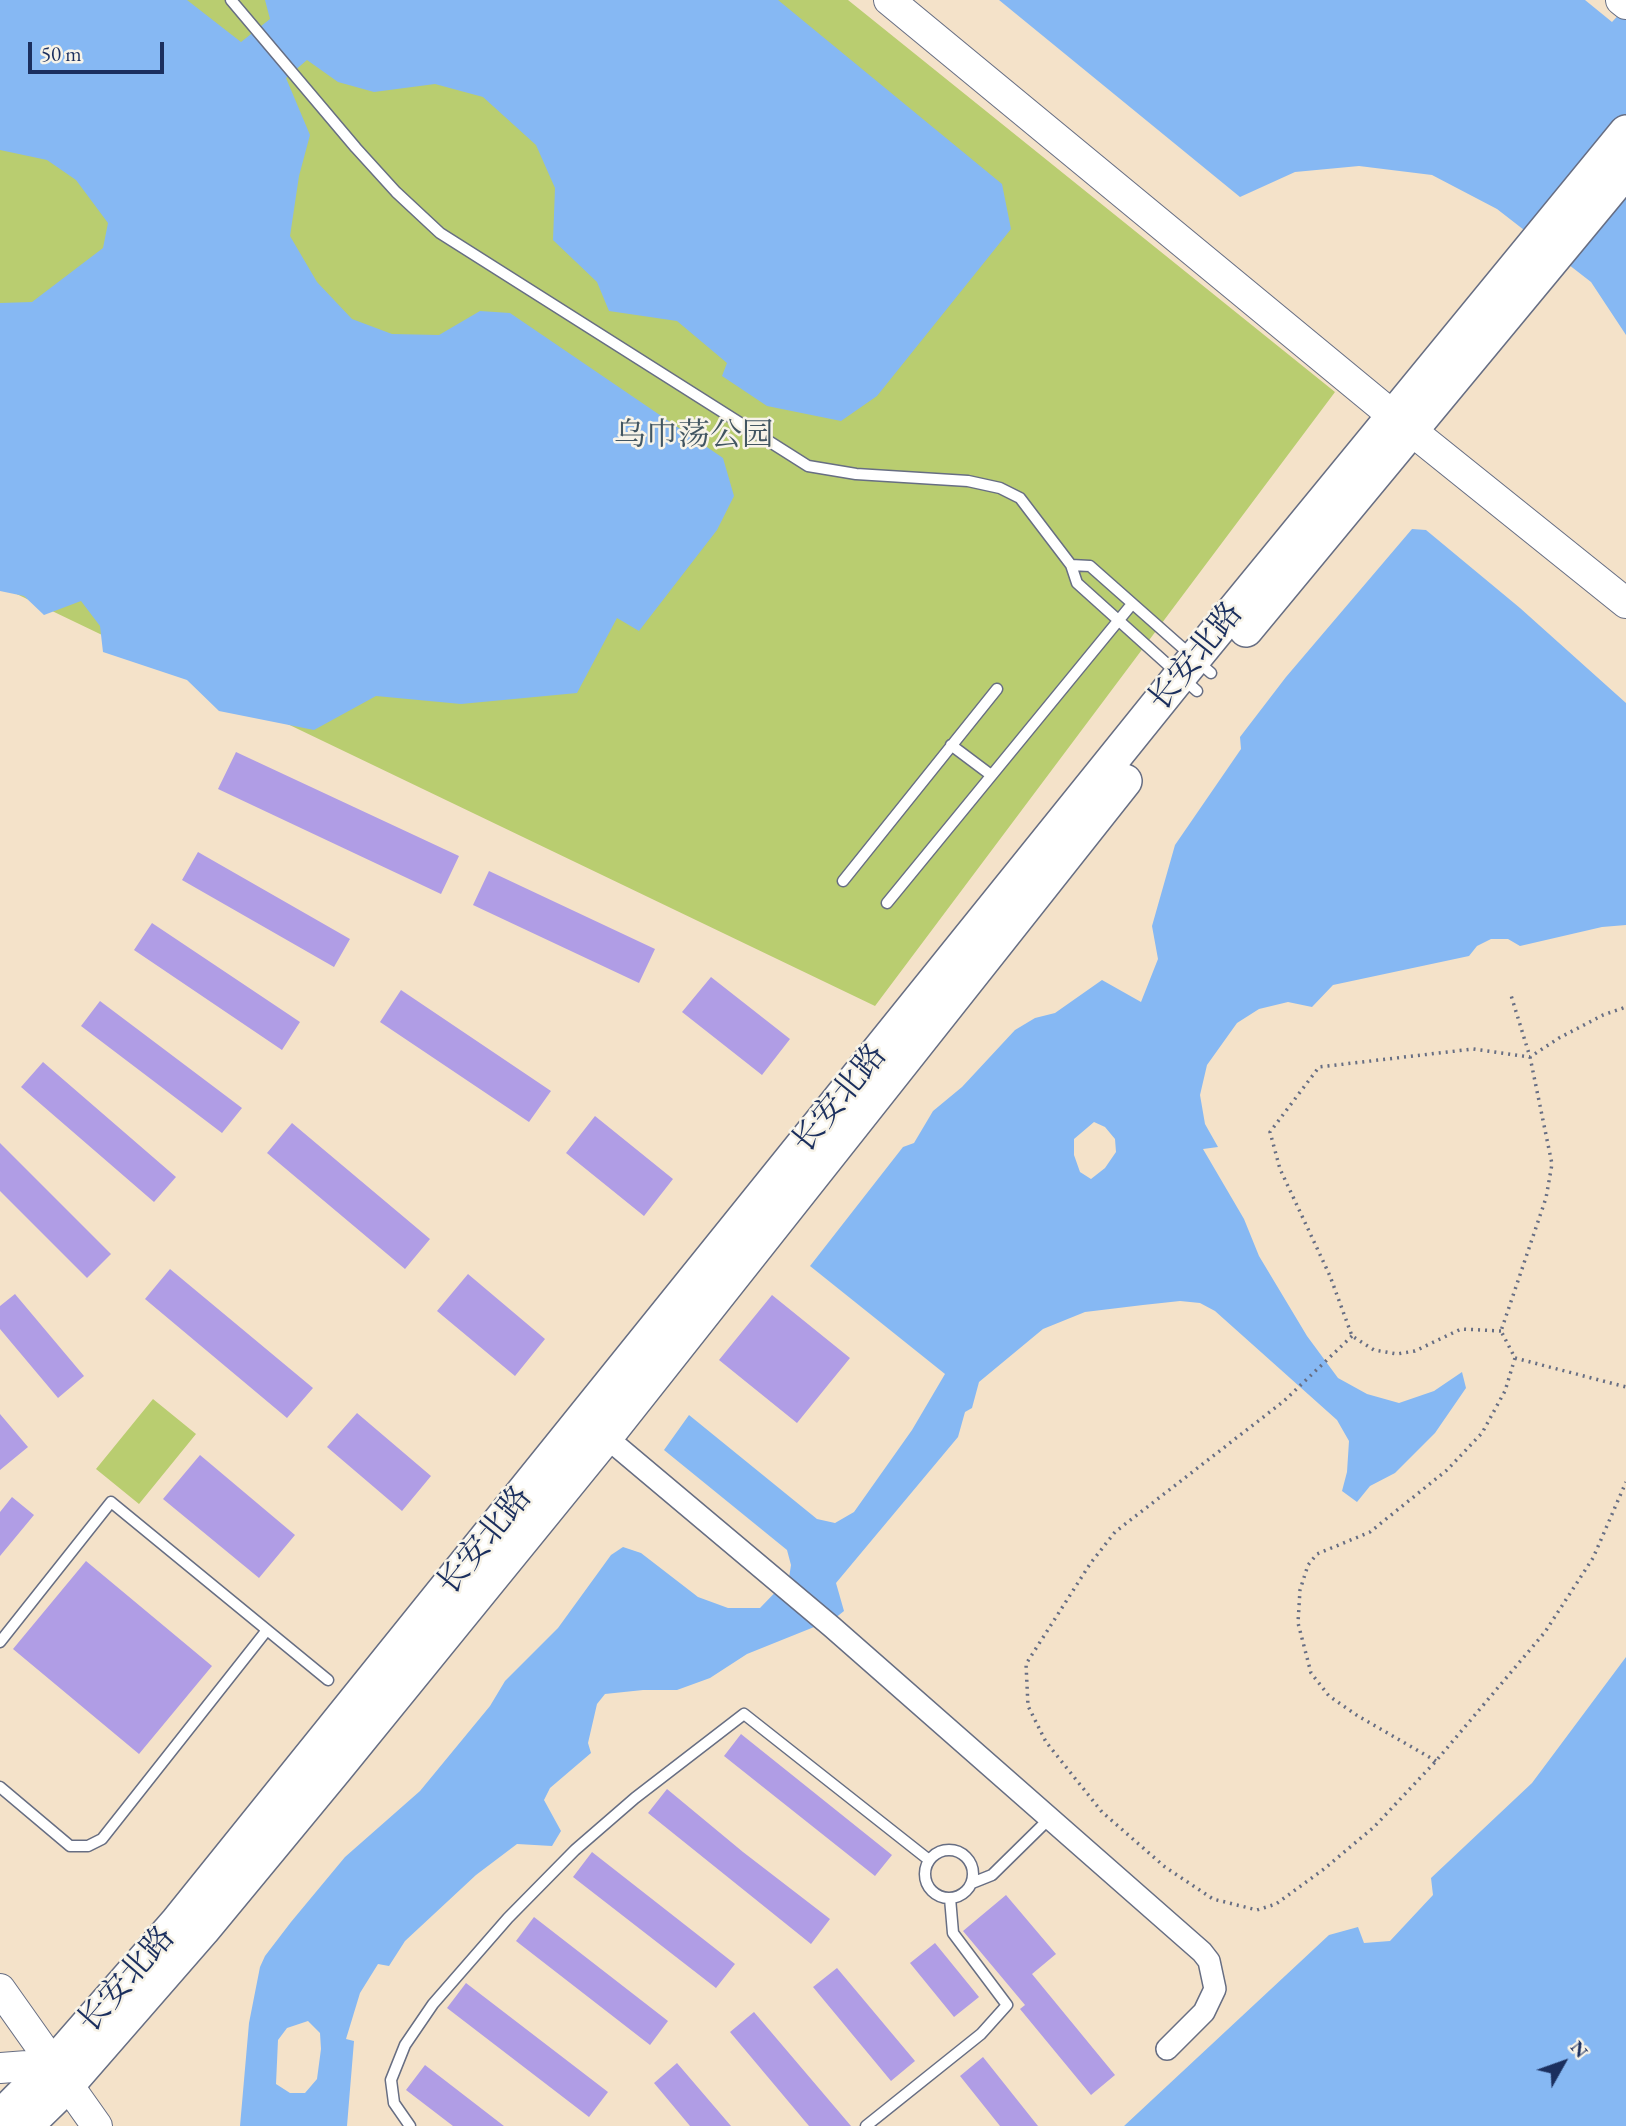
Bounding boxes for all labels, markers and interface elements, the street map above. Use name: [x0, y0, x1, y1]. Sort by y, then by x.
scale bar: [32, 28, 168, 72]
text: 50 m: [41, 40, 82, 67]
park label: 乌巾荡公园: [614, 417, 774, 455]
street label: 长安北路: [1141, 595, 1251, 719]
street label: 长安北路: [785, 1037, 895, 1161]
street label: 长安北路: [430, 1479, 540, 1603]
street label: 长安北路: [71, 1919, 183, 2041]
north arrow: [1528, 2028, 1598, 2098]
text: N: [1565, 2035, 1594, 2063]

